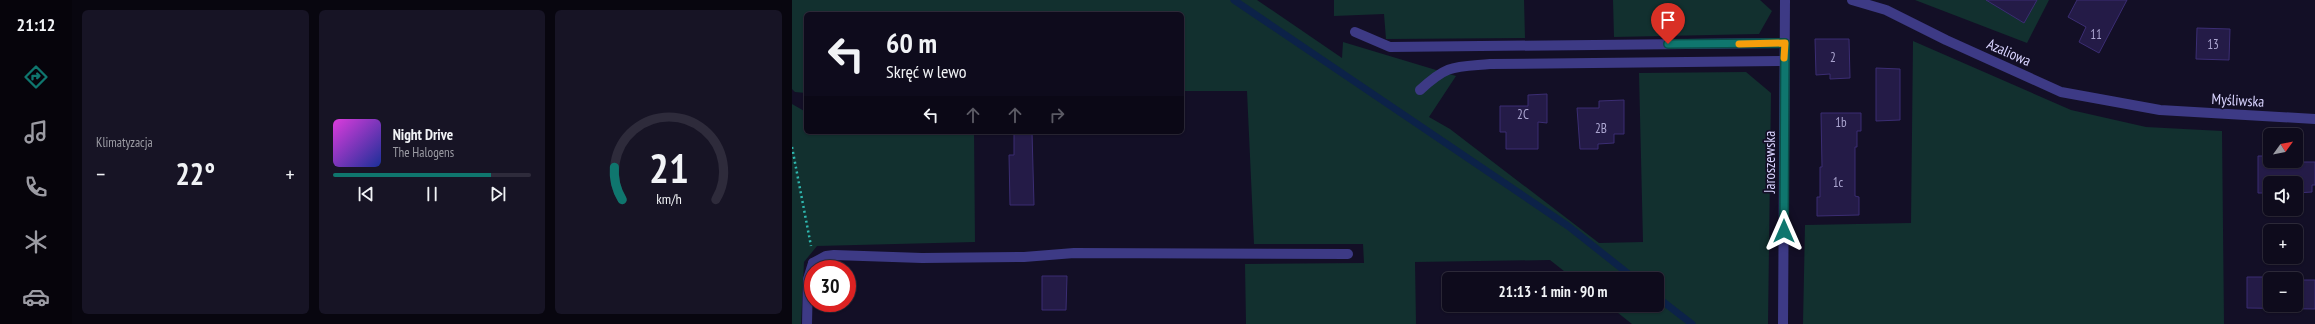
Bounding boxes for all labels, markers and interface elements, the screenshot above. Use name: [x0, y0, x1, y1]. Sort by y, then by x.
pin: [1651, 3, 1685, 44]
icon: arrive: [1657, 9, 1679, 31]
text: 21:12: [17, 13, 55, 36]
text: 60 m: [886, 24, 937, 61]
house number: 11: [2090, 26, 2102, 43]
icon: left: [820, 28, 872, 80]
street label: Azaliowa: [1984, 34, 2034, 70]
house number: 13: [2207, 36, 2219, 53]
house number: 2: [1830, 49, 1836, 66]
text: Skręć w lewo: [886, 60, 967, 83]
icon: directions: [22, 63, 50, 91]
street label: Myśliwska: [2211, 89, 2265, 111]
icon: left: [920, 104, 942, 126]
icon: ahead: [962, 104, 984, 126]
icon: ahead: [1004, 104, 1026, 126]
icon: right: [1046, 104, 1068, 126]
house number: 2C: [1517, 106, 1529, 123]
house number: 1b: [1835, 114, 1847, 131]
icon: music: [22, 118, 50, 146]
house number: 2B: [1595, 120, 1607, 137]
text: Night Drive: [393, 125, 453, 144]
north arrow: [2263, 128, 2303, 168]
map controls: [2263, 128, 2303, 312]
street label: Jaroszewska: [1760, 131, 1779, 194]
text: Klimatyzacja: [96, 134, 153, 151]
text: 21: [649, 141, 689, 194]
text: The Halogens: [393, 144, 454, 161]
text: 22°: [176, 154, 215, 193]
text: −: [96, 160, 105, 188]
text: +: [286, 160, 295, 188]
icon: phone: [22, 173, 50, 201]
house number: 1c: [1833, 174, 1844, 191]
button: sound: [2263, 176, 2303, 216]
icon: previous: [355, 183, 377, 205]
icon: pause: [421, 183, 443, 205]
icon: next: [487, 183, 509, 205]
text: km/h: [656, 189, 681, 208]
position arrow: [1763, 210, 1805, 252]
button: +: [2263, 224, 2303, 264]
icon: climate: [22, 228, 50, 256]
speed limit sign: 30: [804, 260, 856, 312]
button: −: [2263, 272, 2303, 312]
text: 21:13 · 1 min · 90 m: [1499, 282, 1607, 301]
icon: car: [22, 283, 50, 311]

